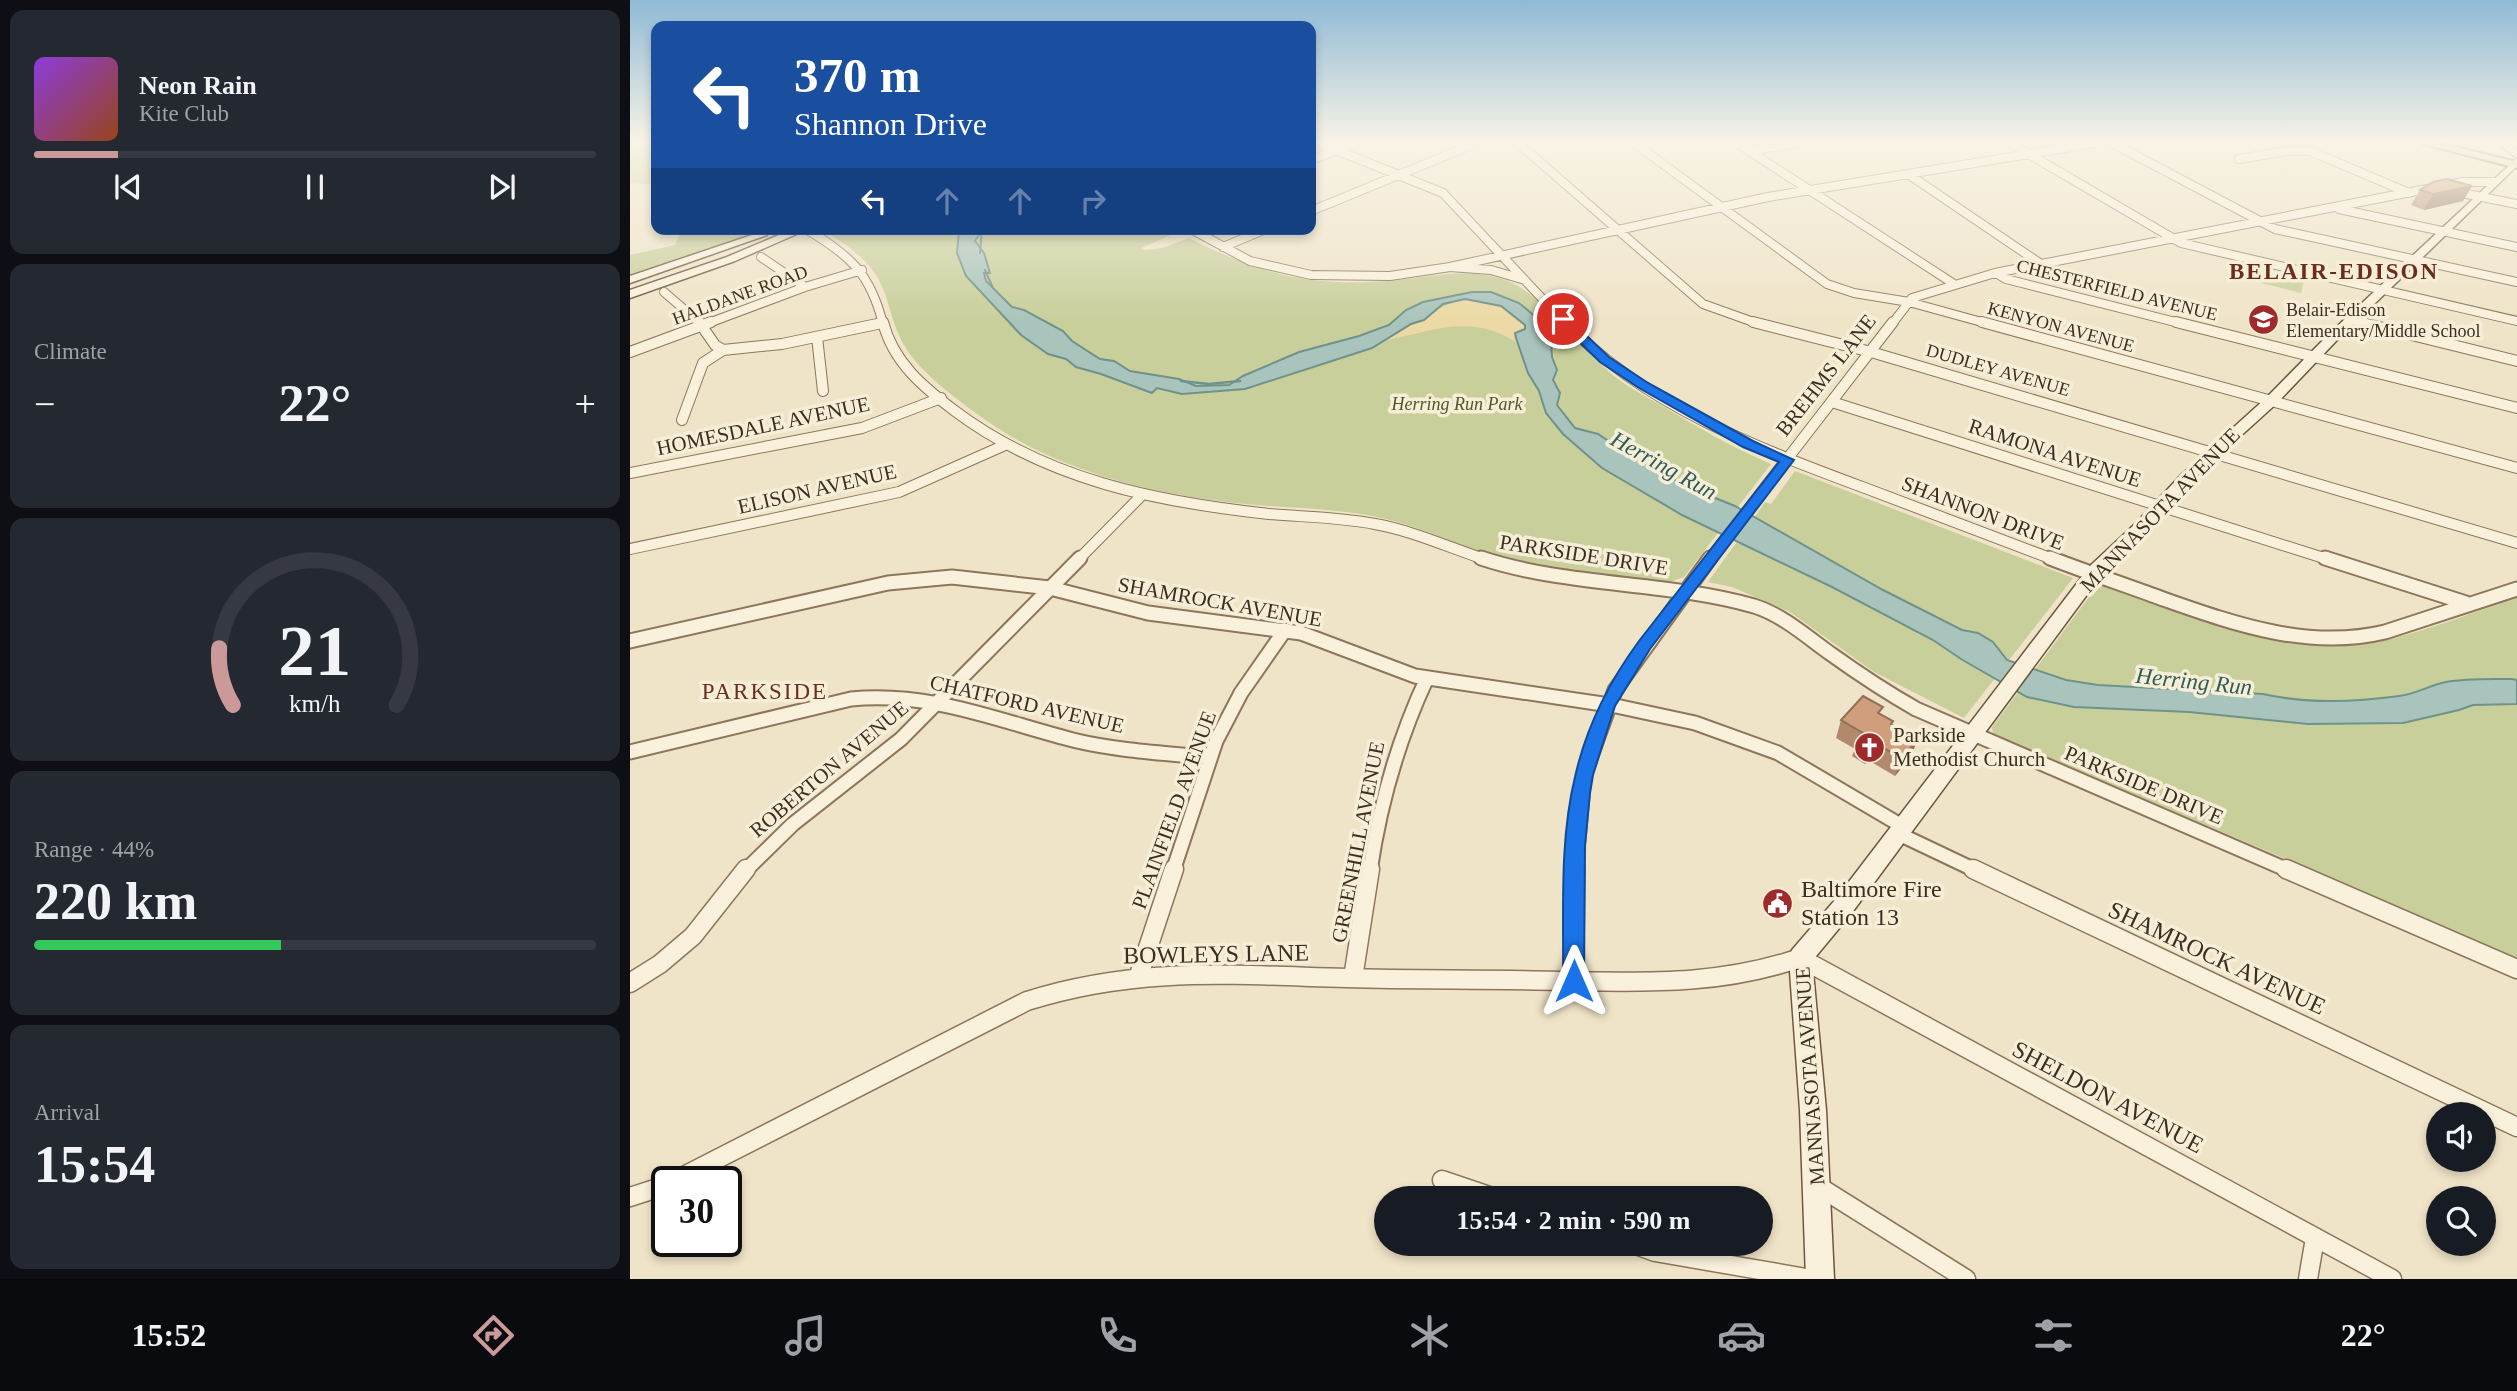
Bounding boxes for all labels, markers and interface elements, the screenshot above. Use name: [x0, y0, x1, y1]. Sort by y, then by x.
text: 370 m: [794, 48, 921, 103]
icon: left: [679, 49, 770, 140]
text: Neon Rain: [139, 71, 257, 100]
text: Kite Club: [139, 101, 229, 126]
text: Shannon Drive: [794, 106, 987, 142]
icon: previous: [109, 168, 147, 206]
icon: pause: [296, 168, 334, 206]
icon: next: [483, 168, 521, 206]
icon: left: [855, 182, 893, 220]
icon: ahead: [928, 182, 966, 220]
icon: ahead: [1001, 182, 1039, 220]
icon: right: [1074, 182, 1112, 220]
street label: CHESTERFIELD AVENUE: [2015, 255, 2219, 325]
district label: BELAIR-EDISON: [2229, 259, 2439, 284]
street label: HALDANE ROAD: [670, 261, 810, 329]
pin: [1533, 289, 1593, 349]
street label: KENYON AVENUE: [1985, 298, 2137, 356]
icon: arrive: [1544, 300, 1582, 338]
place label: Belair-Edison Elementary/Middle School: [2286, 300, 2480, 341]
school or university icon: Belair-Edison Elementary/Middle School: [2246, 303, 2280, 337]
street label: BREHMS LANE: [1771, 309, 1881, 441]
text: Climate: [34, 339, 107, 364]
street label: DUDLEY AVENUE: [1924, 340, 2072, 400]
text: 22°: [279, 375, 351, 432]
text: −: [34, 383, 55, 425]
text: +: [575, 383, 596, 425]
street label: HOMESDALE AVENUE: [654, 392, 872, 460]
park label: Herring Run Park: [1391, 394, 1524, 414]
street label: RAMONA AVENUE: [1966, 414, 2144, 492]
street label: MANNASOTA AVENUE: [2075, 423, 2245, 597]
water label: Herring Run: [1606, 426, 1721, 505]
street label: ELISON AVENUE: [735, 459, 899, 519]
street label: SHANNON DRIVE: [1898, 471, 2068, 555]
street label: PARKSIDE DRIVE: [1498, 530, 1670, 580]
street label: SHAMROCK AVENUE: [1116, 572, 1324, 632]
text: 21: [279, 611, 351, 692]
water label: Herring Run: [2134, 663, 2253, 700]
street label: CHATFORD AVENUE: [928, 670, 1126, 738]
district label: PARKSIDE: [702, 679, 828, 704]
text: km/h: [289, 690, 341, 717]
street label: ROBERTON AVENUE: [745, 696, 913, 842]
street label: PLAINFIELD AVENUE: [1127, 708, 1221, 912]
place label: Parkside Methodist Church: [1893, 723, 2046, 771]
church icon: Parkside Methodist Church: [1853, 730, 1887, 764]
street label: GREENHILL AVENUE: [1327, 739, 1389, 945]
street label: PARKSIDE DRIVE: [2061, 741, 2227, 829]
text: Range · 44%: [34, 837, 154, 862]
text: 220 km: [34, 873, 197, 930]
place label: Baltimore Fire Station 13: [1801, 876, 1942, 930]
public building icon: Baltimore Fire Station 13: [1761, 886, 1795, 920]
street label: SHAMROCK AVENUE: [2104, 896, 2330, 1020]
street label: BOWLEYS LANE: [1123, 939, 1309, 969]
position arrow: [1537, 944, 1611, 1018]
street label: MANNASOTA AVENUE: [1790, 966, 1830, 1186]
street label: SHELDON AVENUE: [2008, 1036, 2208, 1158]
text: Arrival: [34, 1100, 100, 1125]
map controls: [2426, 1102, 2496, 1256]
button: sound: [2426, 1102, 2496, 1172]
text: 15:54: [34, 1136, 155, 1193]
speed limit sign: 30: [651, 1166, 742, 1257]
button: search: [2426, 1186, 2496, 1256]
text: 15:54 · 2 min · 590 m: [1457, 1206, 1691, 1235]
icon: directions: [469, 1311, 518, 1360]
icon: music: [781, 1311, 830, 1360]
icon: phone: [1093, 1311, 1142, 1360]
icon: climate: [1405, 1311, 1454, 1360]
icon: car: [1717, 1311, 1766, 1360]
icon: filters: [2029, 1311, 2078, 1360]
text: 15:52: [131, 1317, 206, 1353]
text: 22°: [2341, 1317, 2385, 1353]

